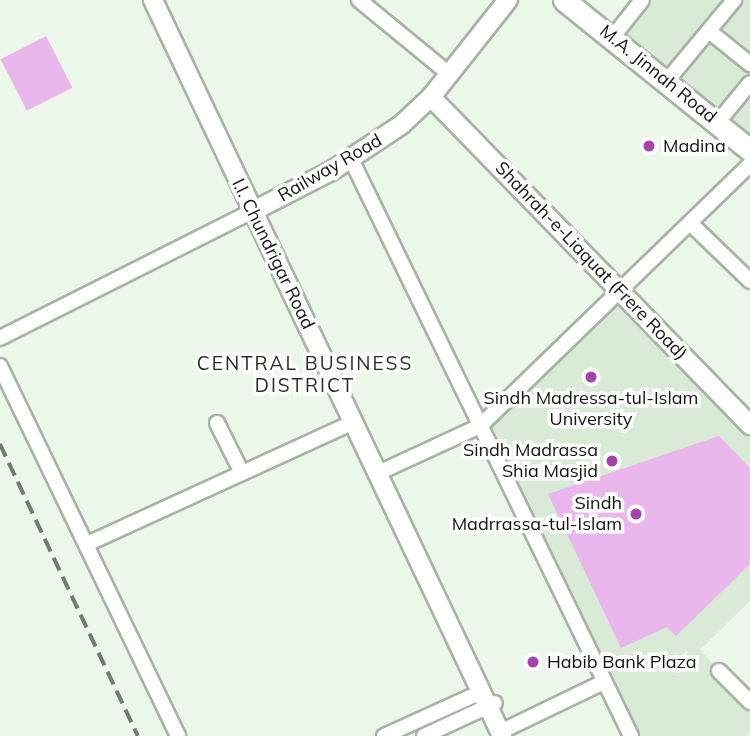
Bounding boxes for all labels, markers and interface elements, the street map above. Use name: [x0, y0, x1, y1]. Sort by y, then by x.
street label: M.A. Jinnah Road: [595, 20, 721, 128]
street label: Railway Road: [274, 130, 386, 206]
place label: Madina: [663, 135, 726, 157]
marker: Madina: [641, 138, 657, 154]
street label: Shahrah-e-Liaquat (Frere Road): [490, 157, 692, 365]
street label: I.I. Chundrigar Road: [227, 175, 319, 333]
district label: CENTRAL BUSINESS DISTRICT: [199, 353, 411, 397]
marker: Sindh Madressa-tul-Islam University: [583, 369, 599, 385]
place label: Sindh Madressa-tul-Islam University: [484, 388, 698, 430]
place label: Sindh Madrassa Shia Masjid: [463, 440, 598, 482]
marker: Sindh Madrassa Shia Masjid: [604, 453, 620, 469]
place label: Sindh Madrrassa-tul-Islam: [452, 493, 622, 536]
marker: Sindh Madrrassa-tul-Islam: [628, 506, 644, 522]
place label: Habib Bank Plaza: [547, 651, 697, 673]
marker: Habib Bank Plaza: [525, 654, 541, 670]

